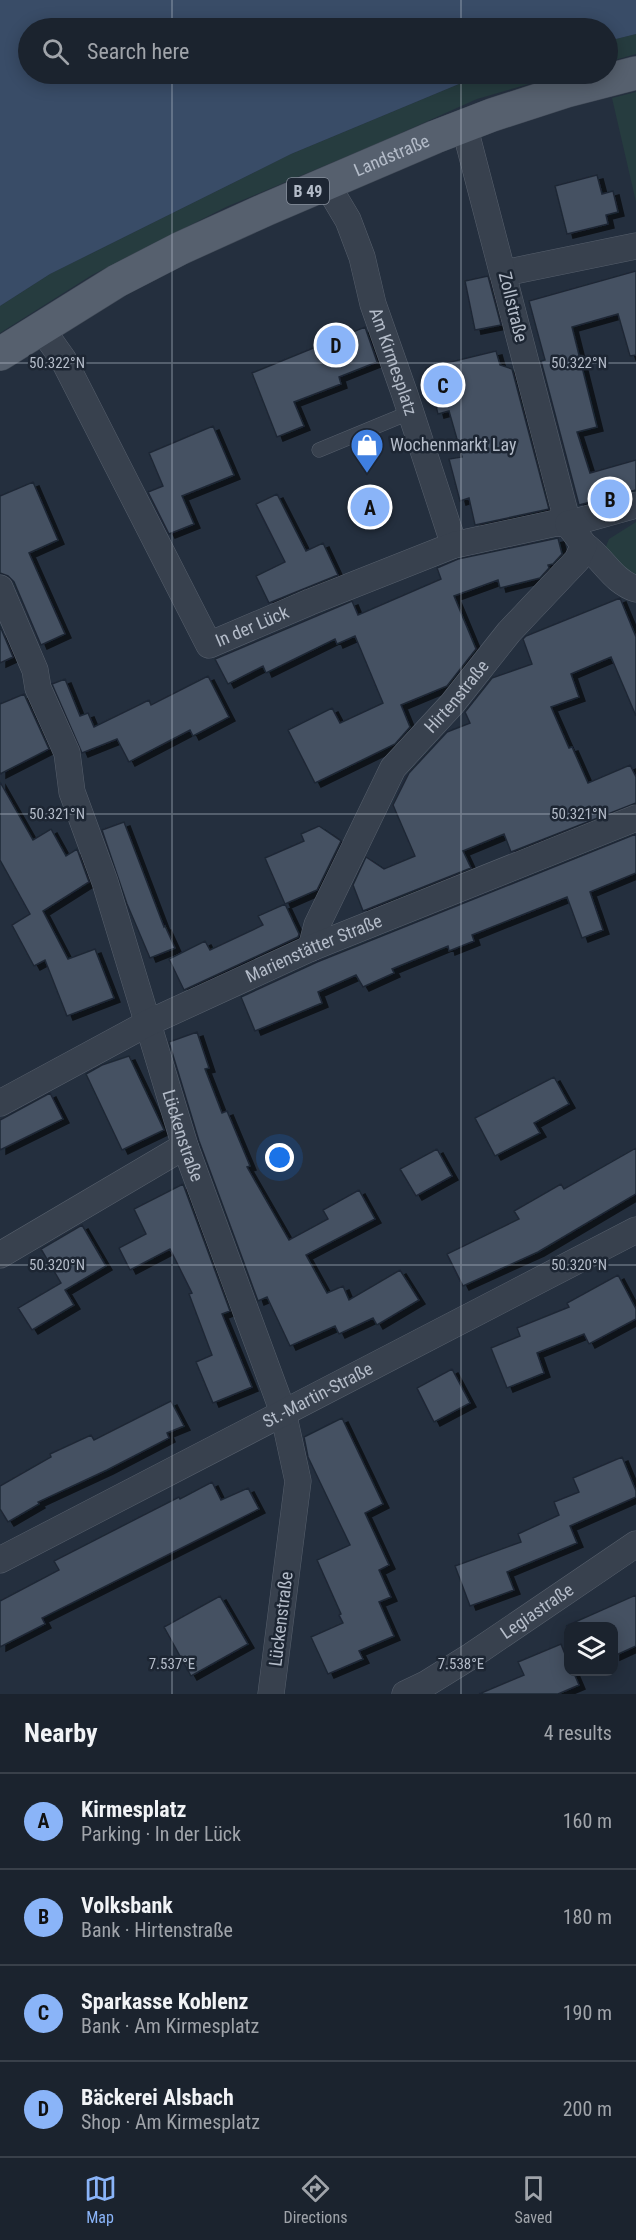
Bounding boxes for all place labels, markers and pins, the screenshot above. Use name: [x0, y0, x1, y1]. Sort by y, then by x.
pin: D: [316, 322, 356, 368]
pin: C: [424, 362, 462, 408]
shop icon: Wochenmarkt Lay: [349, 427, 385, 474]
place label: Wochenmarkt Lay: [390, 434, 517, 455]
pin: B: [590, 476, 630, 522]
pin: A: [350, 484, 389, 530]

